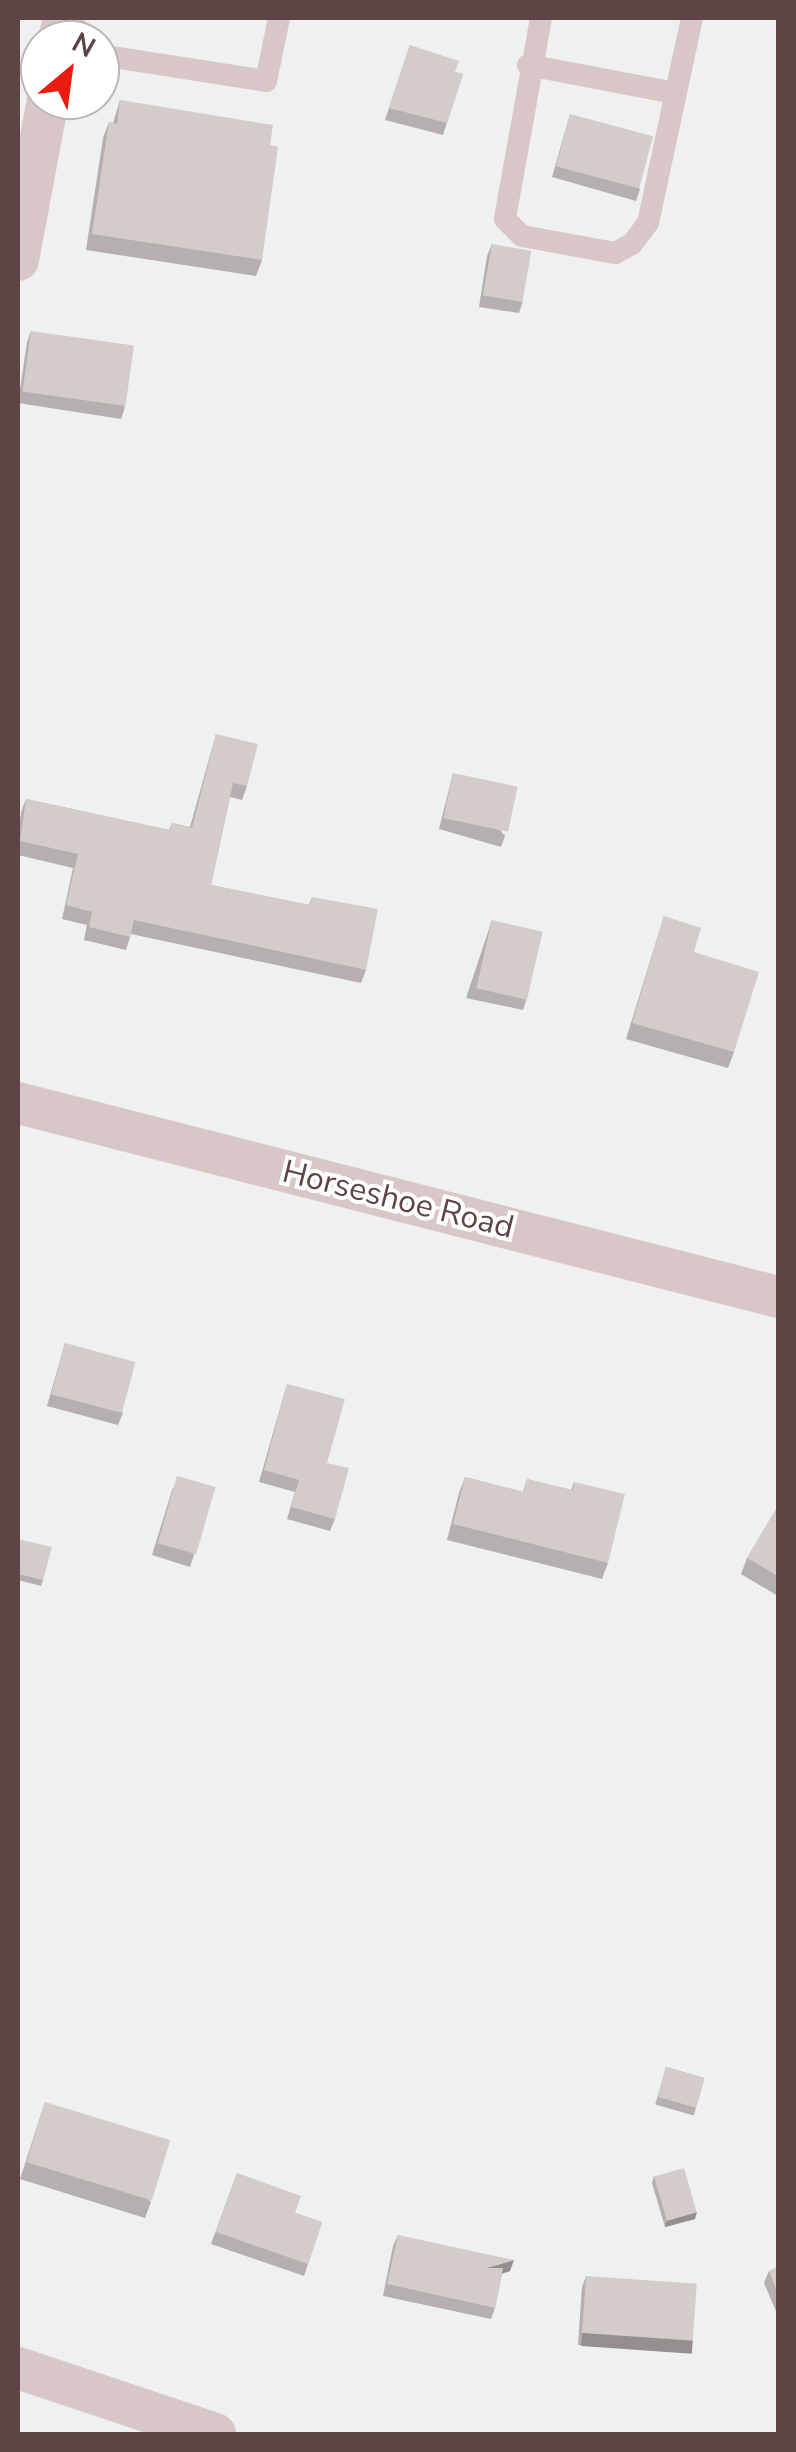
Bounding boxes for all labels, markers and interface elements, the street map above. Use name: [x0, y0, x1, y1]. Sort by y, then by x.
north arrow: [20, 20, 120, 120]
text: N: [65, 24, 102, 67]
street label: Horseshoe Road: [278, 1153, 518, 1247]

